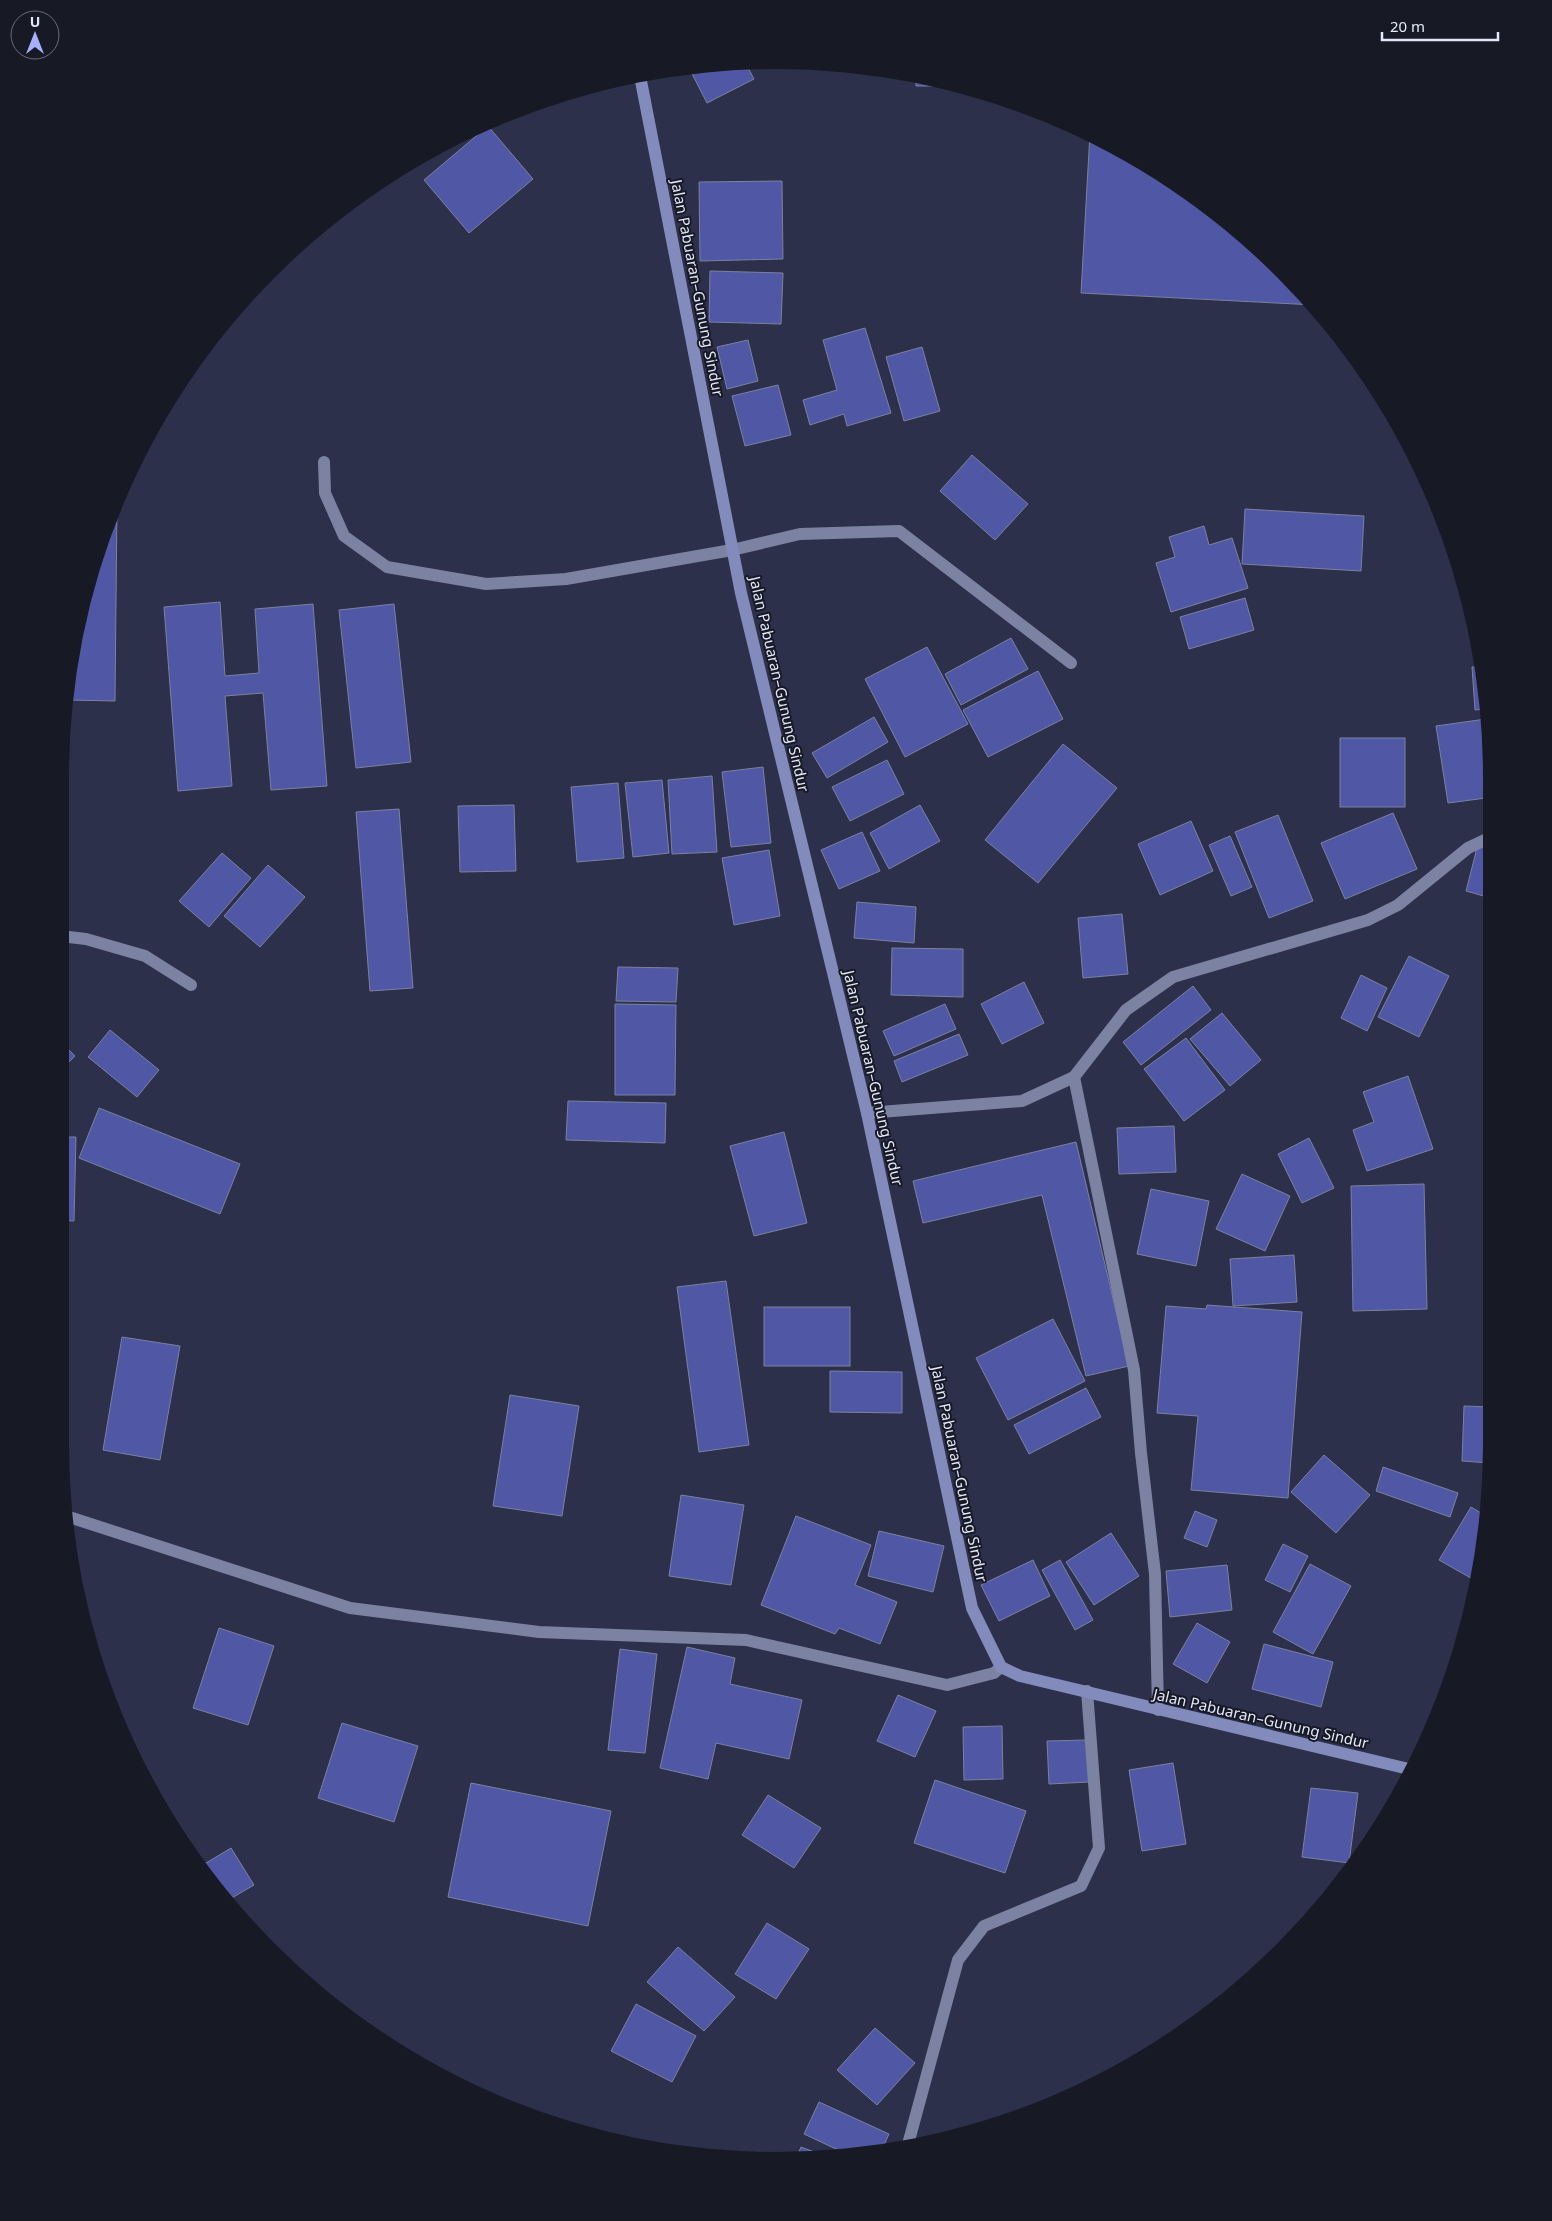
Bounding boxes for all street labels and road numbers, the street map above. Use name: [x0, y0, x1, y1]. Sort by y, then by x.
street label: Jalan Pabuaran–Gunung Sindur: [667, 176, 729, 398]
street label: Jalan Pabuaran–Gunung Sindur: [745, 572, 815, 794]
street label: Jalan Pabuaran–Gunung Sindur: [839, 966, 909, 1188]
street label: Jalan Pabuaran–Gunung Sindur: [927, 1362, 993, 1584]
street label: Jalan Pabuaran–Gunung Sindur: [1149, 1683, 1371, 1753]

